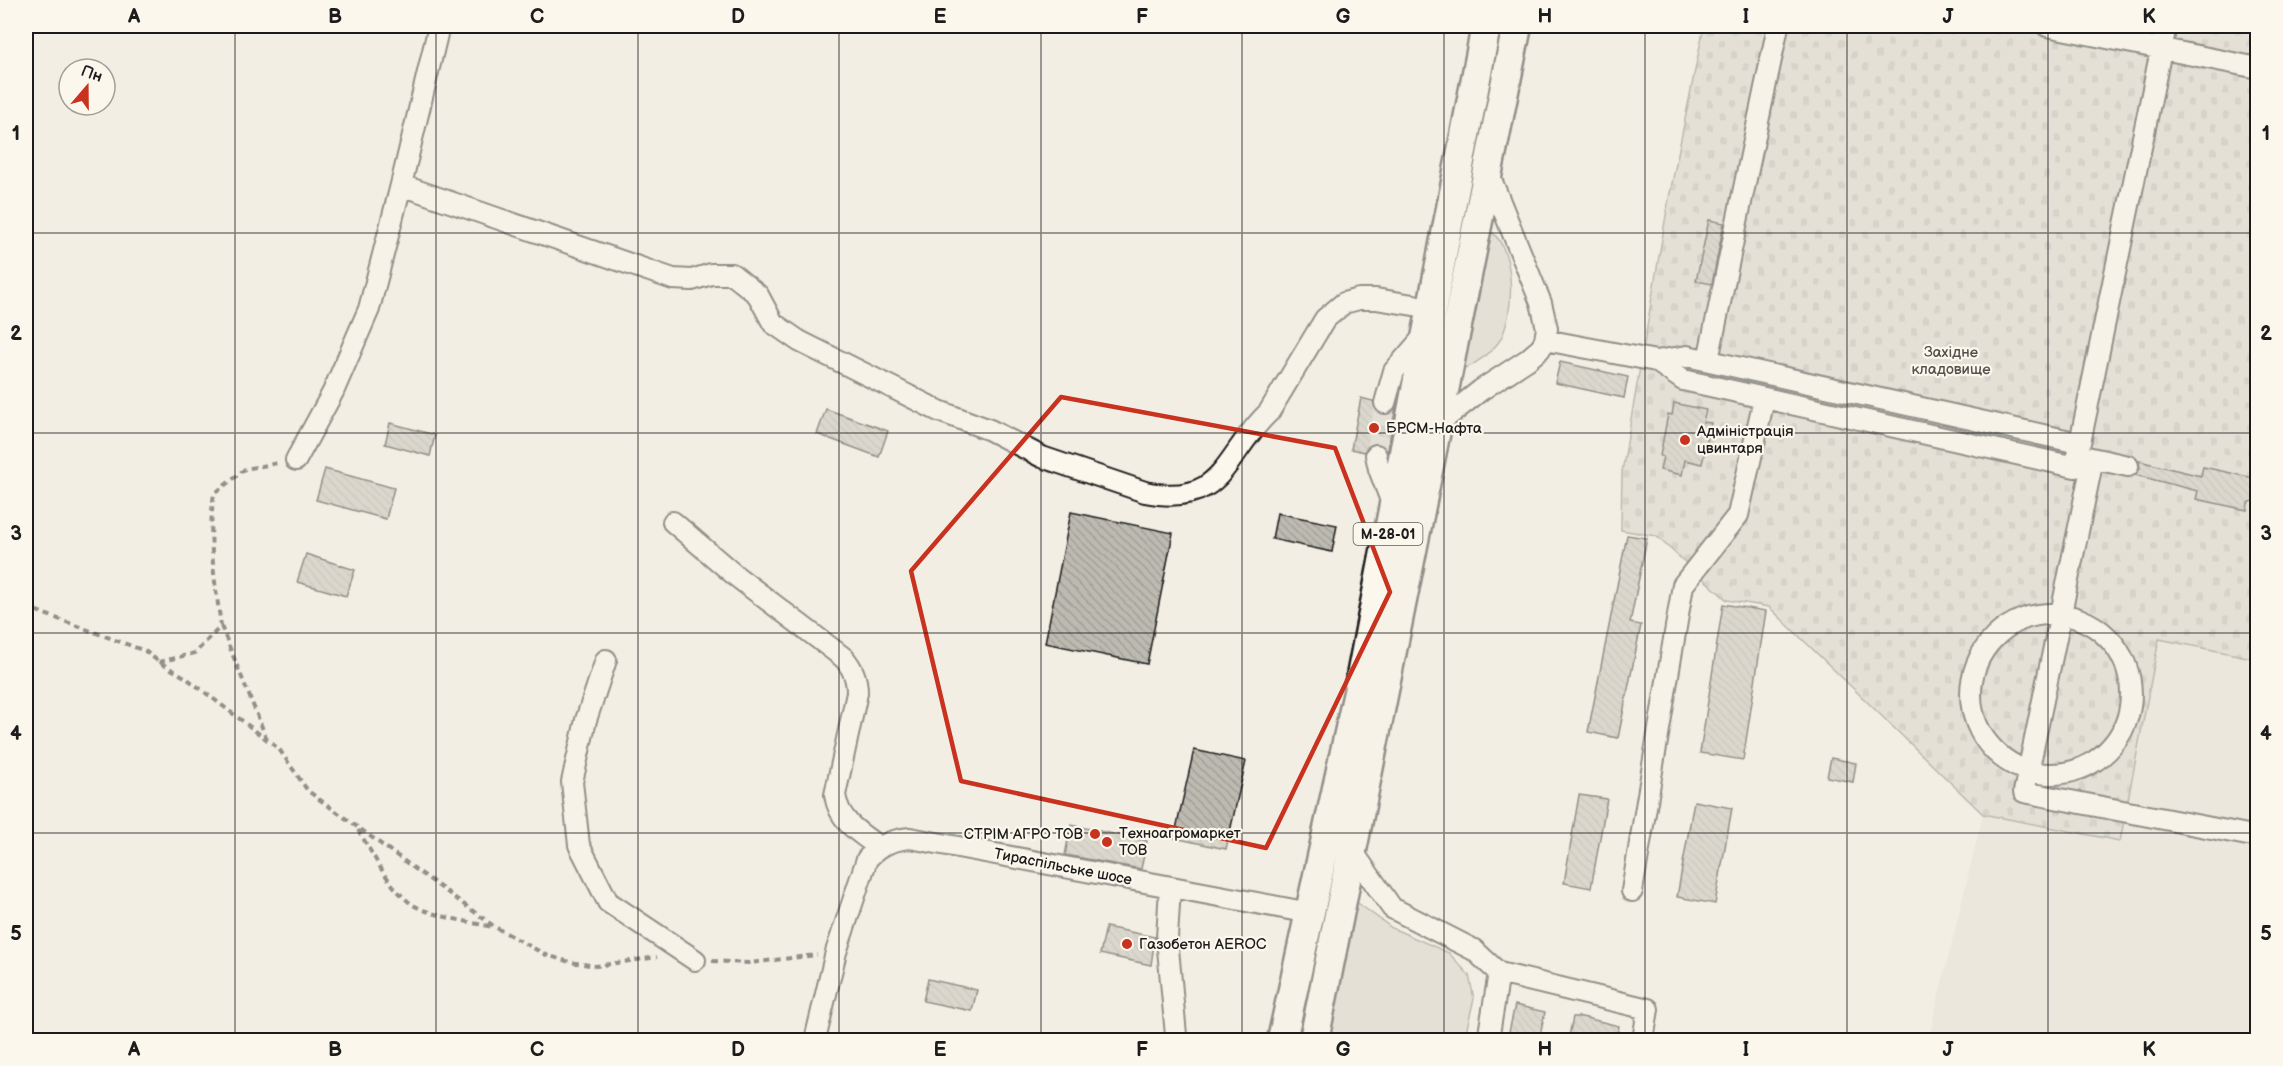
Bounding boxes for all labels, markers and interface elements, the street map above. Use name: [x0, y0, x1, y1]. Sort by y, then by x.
text: A: [127, 5, 141, 29]
text: B: [328, 5, 342, 29]
text: C: [530, 5, 544, 29]
text: D: [731, 5, 745, 29]
text: E: [934, 5, 947, 29]
text: F: [1136, 5, 1148, 29]
text: G: [1336, 5, 1351, 29]
text: H: [1538, 5, 1552, 29]
text: I: [1743, 5, 1749, 29]
text: J: [1943, 5, 1955, 29]
text: K: [2142, 5, 2156, 29]
north arrow: [57, 57, 117, 117]
text: Пн: [78, 62, 105, 87]
text: 1: [12, 122, 20, 146]
text: 1: [2262, 122, 2270, 146]
text: 2: [10, 322, 22, 346]
text: 2: [2260, 322, 2272, 346]
park label: Західне кладовище: [1911, 343, 1991, 379]
place label: БРСМ-Нафта: [1386, 419, 1482, 438]
marker: БРСМ-Нафта: [1367, 421, 1381, 435]
place label: Адміністрація цвинтаря: [1696, 422, 1793, 458]
marker: Адміністрація цвинтаря: [1678, 433, 1692, 447]
text: 3: [10, 522, 22, 546]
text: 3: [2260, 522, 2272, 546]
road number: М-28-01: [1354, 523, 1422, 545]
text: 4: [10, 722, 22, 746]
text: 4: [2260, 722, 2272, 746]
place label: Техноагромаркет ТОВ: [1119, 824, 1241, 860]
place label: СТРІМ АГРО ТОВ: [964, 825, 1083, 844]
marker: СТРІМ АГРО ТОВ: [1088, 827, 1102, 841]
marker: Техноагромаркет ТОВ: [1100, 835, 1114, 849]
street label: Тираспільське шосе: [992, 844, 1134, 890]
text: 5: [10, 922, 22, 946]
text: 5: [2260, 922, 2272, 946]
place label: Газобетон AEROC: [1139, 935, 1267, 954]
marker: Газобетон AEROC: [1120, 937, 1134, 951]
text: A: [127, 1038, 141, 1062]
text: B: [328, 1038, 342, 1062]
text: C: [530, 1038, 544, 1062]
text: D: [731, 1038, 745, 1062]
text: E: [934, 1038, 947, 1062]
text: F: [1136, 1038, 1148, 1062]
text: G: [1336, 1038, 1351, 1062]
text: H: [1538, 1038, 1552, 1062]
text: I: [1743, 1038, 1749, 1062]
text: J: [1943, 1038, 1955, 1062]
text: K: [2142, 1038, 2156, 1062]

